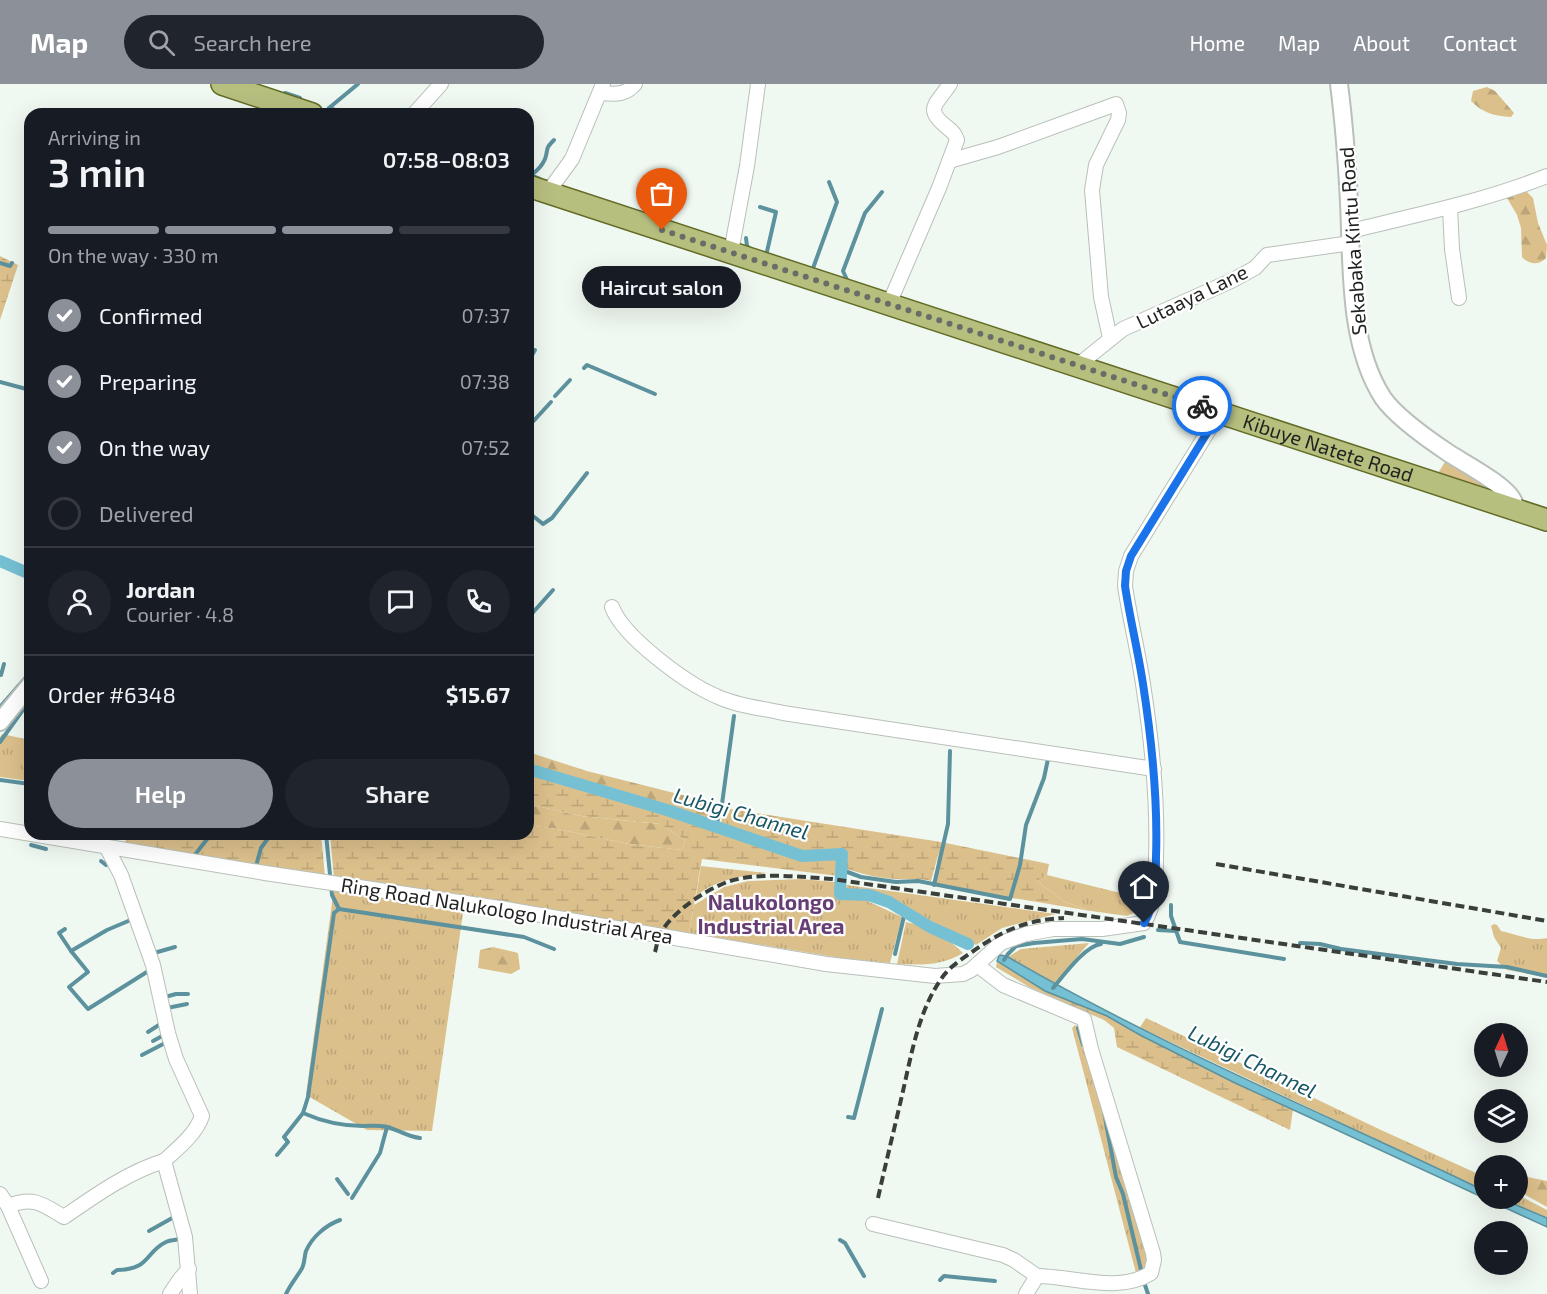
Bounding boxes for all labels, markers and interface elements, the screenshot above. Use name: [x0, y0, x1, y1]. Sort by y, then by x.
search box: [124, 15, 544, 69]
text: Map: [30, 25, 88, 59]
icon: search: [145, 26, 178, 59]
text: Search here: [193, 29, 312, 55]
text: Home: [1189, 30, 1245, 55]
text: Map: [1278, 30, 1320, 55]
text: About: [1353, 30, 1410, 55]
text: Contact: [1443, 30, 1517, 55]
text: Arriving in: [48, 125, 141, 149]
text: 07:58–08:03: [383, 146, 510, 172]
street label: Sekabaka Kintu Road: [1333, 146, 1371, 336]
text: 3 min: [48, 148, 146, 195]
pin: [636, 168, 687, 230]
icon: bag: [645, 177, 678, 210]
text: On the way · 330 m: [48, 243, 219, 267]
street label: Lutaaya Lane: [1132, 259, 1251, 333]
callout: Haircut salon: [582, 266, 742, 308]
text: Haircut salon: [600, 275, 723, 299]
icon: check: [48, 299, 81, 332]
text: Confirmed: [99, 302, 203, 328]
text: 07:37: [462, 303, 510, 327]
icon: check: [48, 365, 81, 398]
text: Preparing: [99, 368, 197, 394]
text: 07:38: [460, 369, 510, 393]
courier: [1172, 376, 1232, 436]
icon: bike: [1186, 390, 1219, 423]
street label: Kibuye Natete Road: [1240, 408, 1417, 486]
icon: check: [48, 431, 81, 464]
text: On the way: [99, 434, 210, 460]
text: 07:52: [461, 435, 510, 459]
text: Delivered: [99, 500, 194, 526]
button: person: [48, 570, 111, 633]
button: chat: [369, 570, 432, 633]
button: phone: [447, 570, 510, 633]
text: Jordan: [126, 576, 195, 602]
text: Courier · 4.8: [126, 602, 234, 626]
text: Order #6348: [48, 681, 176, 707]
text: $15.67: [446, 681, 510, 707]
button: Help: [48, 759, 273, 828]
button: Share: [285, 759, 510, 828]
water label: Lubigi Channel: [671, 781, 812, 844]
pin: [1118, 861, 1169, 923]
icon: home: [1127, 870, 1160, 903]
street label: Ring Road Nalukologo Industrial Area: [339, 872, 675, 948]
district label: Nalukolongo Industrial Area: [697, 889, 845, 938]
water label: Lubigi Channel: [1185, 1019, 1321, 1102]
north arrow: [1474, 1023, 1528, 1077]
map controls: [1474, 1023, 1528, 1275]
button: layers: [1474, 1089, 1528, 1143]
button: +: [1474, 1155, 1528, 1209]
button: −: [1474, 1221, 1528, 1275]

